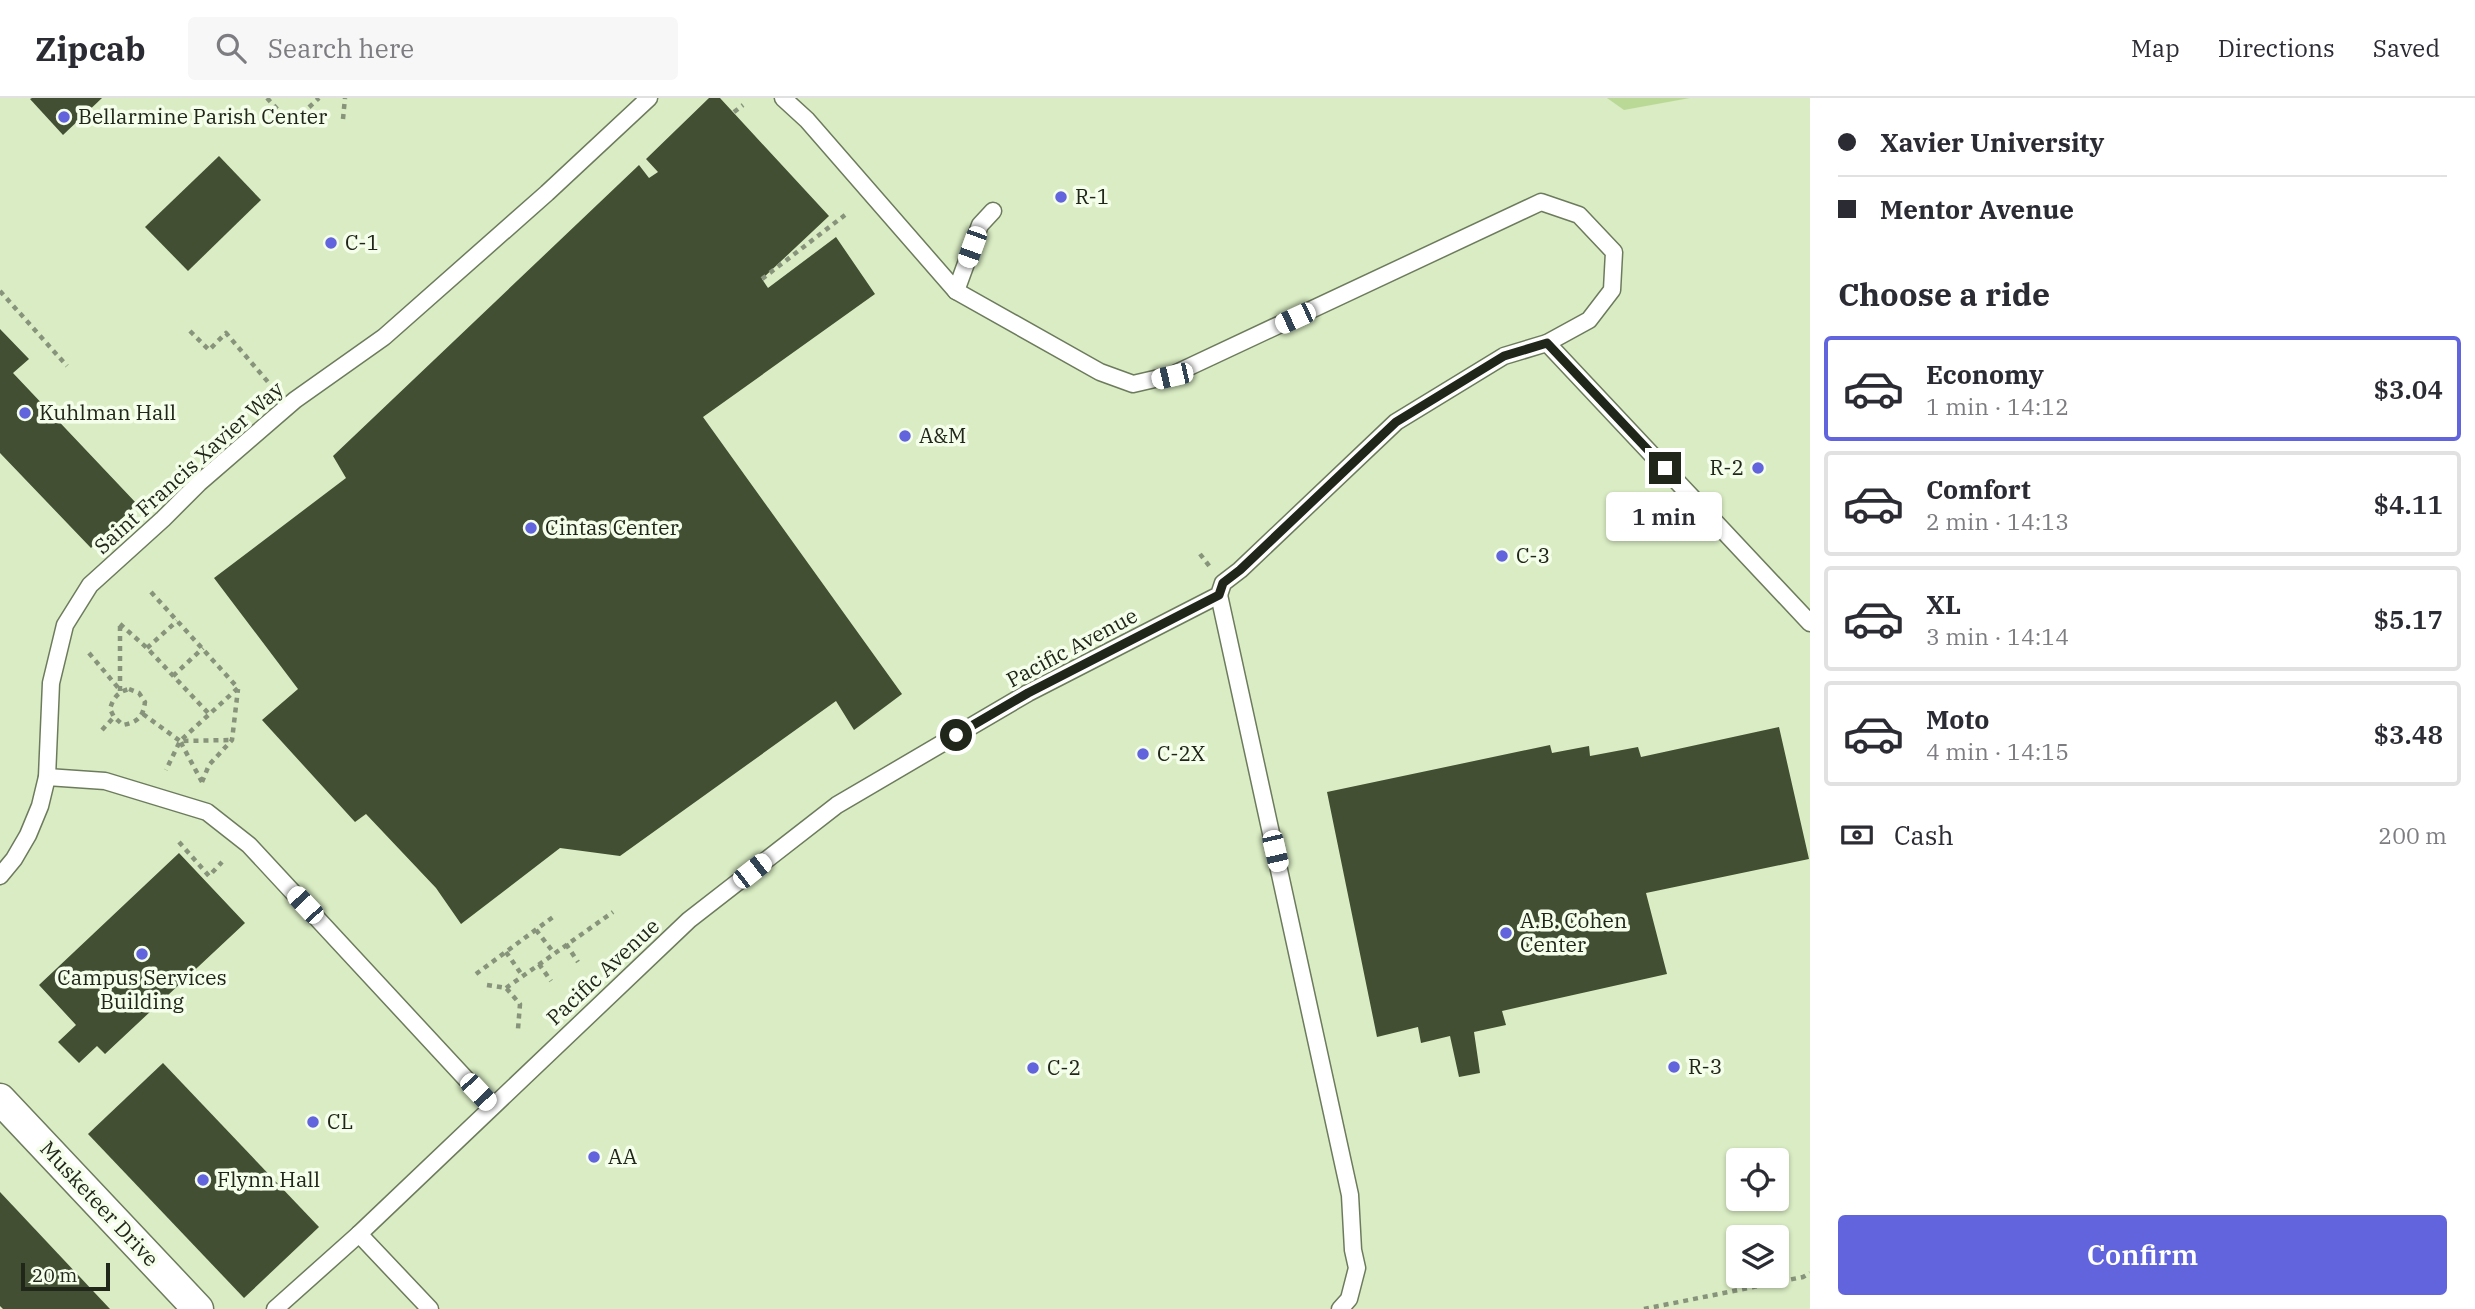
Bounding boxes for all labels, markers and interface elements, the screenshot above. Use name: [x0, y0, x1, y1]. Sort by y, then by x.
search box: [188, 17, 678, 80]
text: Zipcab: [35, 27, 146, 70]
icon: search: [212, 29, 250, 67]
text: Search here: [268, 31, 414, 65]
text: Map: [2131, 32, 2180, 64]
text: Directions: [2218, 32, 2335, 64]
text: Saved: [2373, 32, 2440, 64]
place label: Bellarmine Parish Center: [78, 102, 328, 130]
marker: Bellarmine Parish Center: [56, 109, 72, 125]
text: Xavier University: [1880, 125, 2104, 159]
place label: R-1: [1075, 182, 1109, 210]
marker: R-1: [1053, 189, 1069, 205]
text: Mentor Avenue: [1880, 192, 2074, 226]
car: [955, 224, 990, 270]
place label: C-1: [345, 228, 379, 256]
marker: C-1: [323, 235, 339, 251]
text: Choose a ride: [1838, 273, 2050, 315]
car: [1272, 300, 1319, 336]
icon: car: [1842, 357, 1905, 420]
text: Economy: [1926, 357, 2044, 391]
car: [1150, 361, 1195, 391]
text: $3.04: [2374, 372, 2443, 406]
street label: Saint Francis Xavier Way: [88, 374, 289, 560]
text: 1 min · 14:12: [1926, 391, 2069, 421]
place label: Kuhlman Hall: [39, 398, 176, 426]
marker: Kuhlman Hall: [17, 405, 33, 421]
place label: A&M: [919, 421, 966, 449]
marker: A&M: [897, 428, 913, 444]
route end: [1649, 452, 1681, 484]
place label: R-2: [1710, 453, 1744, 481]
marker: R-2: [1750, 460, 1766, 476]
icon: car: [1842, 472, 1905, 535]
text: Comfort: [1926, 472, 2031, 506]
text: $4.11: [2374, 487, 2443, 521]
callout: 1 min: [1607, 492, 1723, 542]
text: 1 min: [1632, 501, 1696, 531]
text: 2 min · 14:13: [1926, 506, 2069, 536]
place label: Cintas Center: [545, 513, 679, 541]
marker: Cintas Center: [523, 520, 539, 536]
place label: C-3: [1516, 541, 1550, 569]
marker: C-3: [1494, 548, 1510, 564]
icon: car: [1842, 587, 1905, 650]
text: XL: [1926, 587, 1961, 621]
street label: Pacific Avenue: [1001, 601, 1142, 693]
text: $5.17: [2374, 602, 2443, 636]
text: 3 min · 14:14: [1926, 621, 2069, 651]
icon: car: [1842, 702, 1905, 765]
text: Moto: [1926, 702, 1989, 736]
text: $3.48: [2374, 717, 2443, 751]
route start: [940, 719, 972, 751]
text: 4 min · 14:15: [1926, 736, 2069, 766]
place label: C-2X: [1157, 739, 1205, 767]
marker: C-2X: [1135, 746, 1151, 762]
icon: cash: [1838, 816, 1876, 854]
text: Cash: [1894, 818, 1954, 852]
text: 200 m: [2378, 820, 2447, 850]
car: [1261, 828, 1290, 874]
car: [729, 850, 776, 892]
car: [283, 882, 328, 928]
place label: A.B. Cohen Center: [1520, 906, 1627, 958]
street label: Pacific Avenue: [540, 912, 665, 1031]
marker: A.B. Cohen Center: [1498, 925, 1514, 941]
marker: Campus Services Building: [134, 946, 150, 962]
place label: Campus Services Building: [57, 963, 227, 1015]
place label: R-3: [1688, 1052, 1722, 1080]
place label: C-2: [1047, 1053, 1081, 1081]
marker: R-3: [1666, 1059, 1682, 1075]
marker: C-2: [1025, 1060, 1041, 1076]
car: [456, 1069, 501, 1115]
place label: CL: [327, 1107, 353, 1135]
marker: CL: [305, 1114, 321, 1130]
street label: Musketeer Drive: [34, 1135, 165, 1272]
place label: AA: [608, 1142, 638, 1170]
map controls: [1726, 1148, 1789, 1288]
button: locate: [1726, 1148, 1789, 1211]
marker: AA: [586, 1149, 602, 1165]
place label: Flynn Hall: [217, 1165, 320, 1193]
marker: Flynn Hall: [195, 1172, 211, 1188]
button: Confirm: [1838, 1215, 2447, 1295]
button: layers: [1726, 1225, 1789, 1288]
scale bar: [21, 1260, 110, 1292]
text: 20 m: [32, 1263, 77, 1287]

